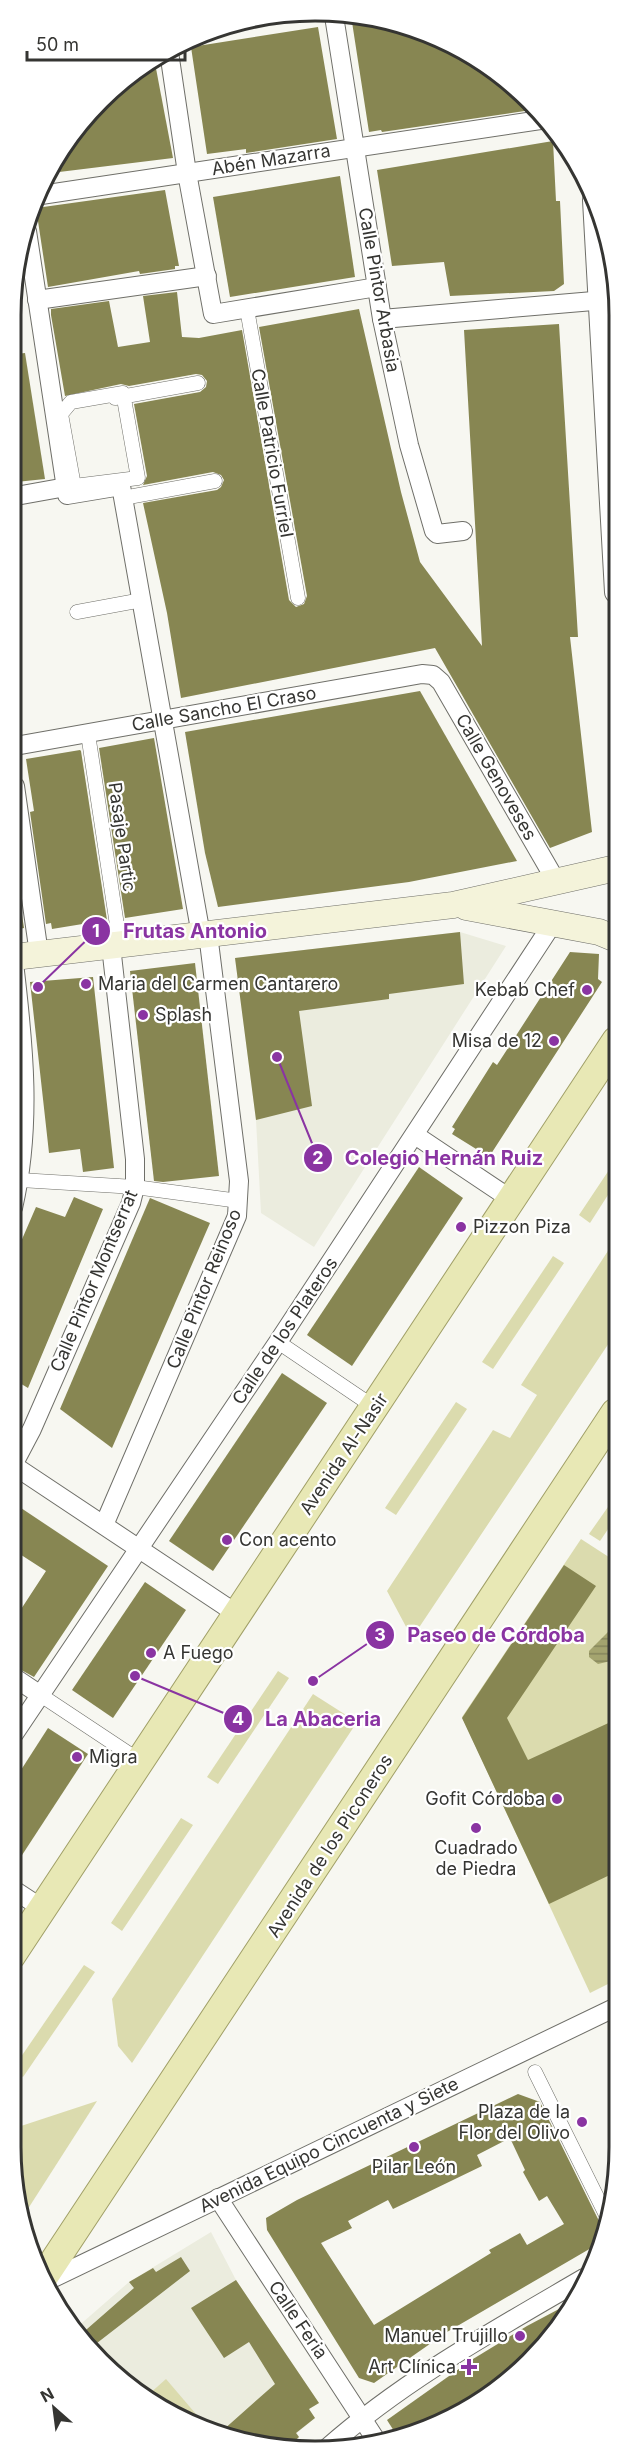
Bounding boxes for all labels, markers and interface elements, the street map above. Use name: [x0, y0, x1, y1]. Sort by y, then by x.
scale bar: [27, 24, 184, 62]
text: 50 m: [36, 34, 79, 55]
street label: Abén Mazarra: [210, 140, 332, 179]
street label: Calle Pintor Arbasia: [355, 206, 404, 374]
street label: Calle Patricio Furriel: [247, 367, 298, 539]
street label: Calle Sancho El Craso: [130, 682, 318, 735]
street label: Calle Genoveses: [452, 710, 541, 844]
street label: Pasaje Partic: [104, 781, 141, 893]
callout: Frutas Antonio: [81, 912, 279, 950]
text: Frutas Antonio: [123, 919, 267, 943]
text: 1: [92, 920, 100, 941]
place label: Maria del Carmen Cantarero: [98, 973, 338, 994]
marker: Maria del Carmen Cantarero: [79, 977, 93, 991]
place label: Kebab Chef: [475, 979, 575, 1000]
marker: Kebab Chef: [580, 983, 594, 997]
place label: Splash: [155, 1004, 212, 1025]
marker: Splash: [136, 1008, 150, 1022]
place label: Misa de 12: [452, 1030, 542, 1051]
marker: Misa de 12: [547, 1034, 561, 1048]
callout: Colegio Hernán Ruiz: [303, 1139, 556, 1177]
text: Colegio Hernán Ruiz: [345, 1146, 543, 1170]
text: 2: [312, 1147, 324, 1168]
street label: Calle Pintor Montserrat: [46, 1187, 141, 1375]
street label: Calle Pintor Reinoso: [162, 1206, 245, 1372]
place label: Pizzon Piza: [473, 1216, 571, 1237]
marker: Pizzon Piza: [454, 1220, 468, 1234]
street label: Calle de los Plateros: [228, 1253, 342, 1408]
street label: Avenida Al-Nasir: [295, 1389, 392, 1518]
place label: Con acento: [239, 1529, 337, 1550]
marker: Con acento: [220, 1533, 234, 1547]
callout: Paseo de Córdoba: [365, 1616, 597, 1654]
text: Paseo de Córdoba: [407, 1623, 585, 1647]
text: 3: [374, 1624, 386, 1645]
place label: A Fuego: [163, 1642, 233, 1663]
marker: A Fuego: [144, 1646, 158, 1660]
callout: La Abaceria: [223, 1700, 393, 1738]
text: La Abaceria: [265, 1707, 381, 1731]
text: 4: [232, 1708, 244, 1729]
place label: Migra: [89, 1746, 138, 1767]
marker: Migra: [70, 1750, 84, 1764]
street label: Avenida de los Piconeros: [263, 1750, 397, 1941]
place label: Gofit Córdoba: [425, 1788, 545, 1809]
marker: Gofit Córdoba: [550, 1792, 564, 1806]
marker: Cuadrado de Piedra: [469, 1821, 483, 1835]
place label: Cuadrado de Piedra: [434, 1837, 518, 1879]
street label: Avenida Equipo Cincuenta y Siete: [196, 2073, 462, 2217]
place label: Plaza de la Flor del Olivo: [458, 2101, 570, 2143]
marker: Plaza de la Flor del Olivo: [575, 2115, 589, 2129]
marker: Pilar León: [407, 2140, 421, 2154]
place label: Pilar León: [372, 2156, 456, 2177]
street label: Calle Feria: [265, 2277, 332, 2363]
place label: Manuel Trujillo: [384, 2325, 508, 2346]
marker: Manuel Trujillo: [513, 2329, 527, 2343]
place label: Art Clínica: [368, 2356, 456, 2377]
marker: Art Clínica: [460, 2358, 478, 2376]
north arrow: [24, 2378, 84, 2438]
text: N: [37, 2383, 57, 2406]

